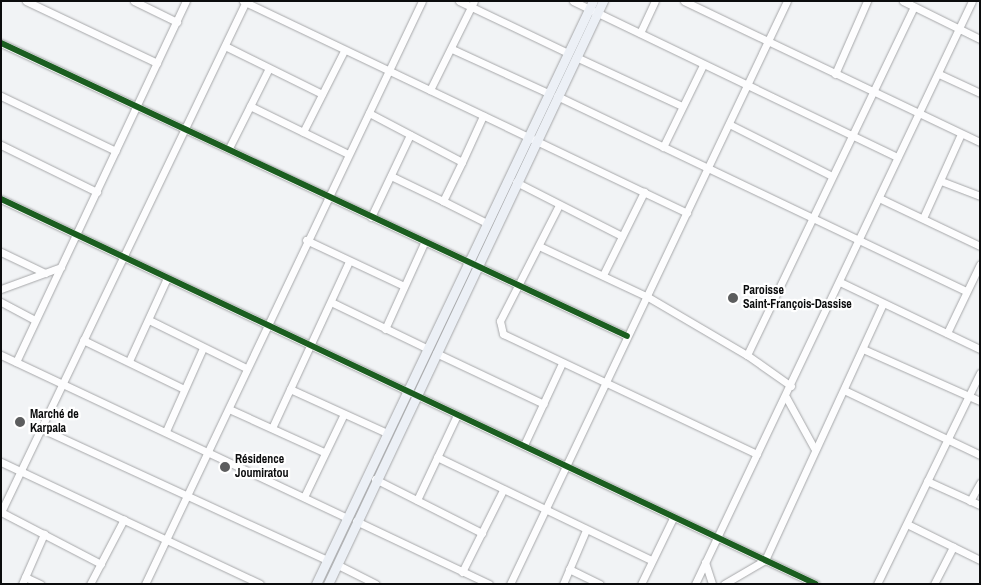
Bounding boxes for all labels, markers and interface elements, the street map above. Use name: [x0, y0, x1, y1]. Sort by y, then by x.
place label: Paroisse Saint-François-Dassise: [743, 284, 852, 312]
marker: Paroisse Saint-François-Dassise: [727, 292, 739, 304]
place label: Marché de Karpala: [30, 408, 79, 436]
marker: Marché de Karpala: [14, 416, 26, 428]
place label: Résidence Joumiratou: [235, 453, 289, 481]
marker: Résidence Joumiratou: [219, 461, 231, 473]

